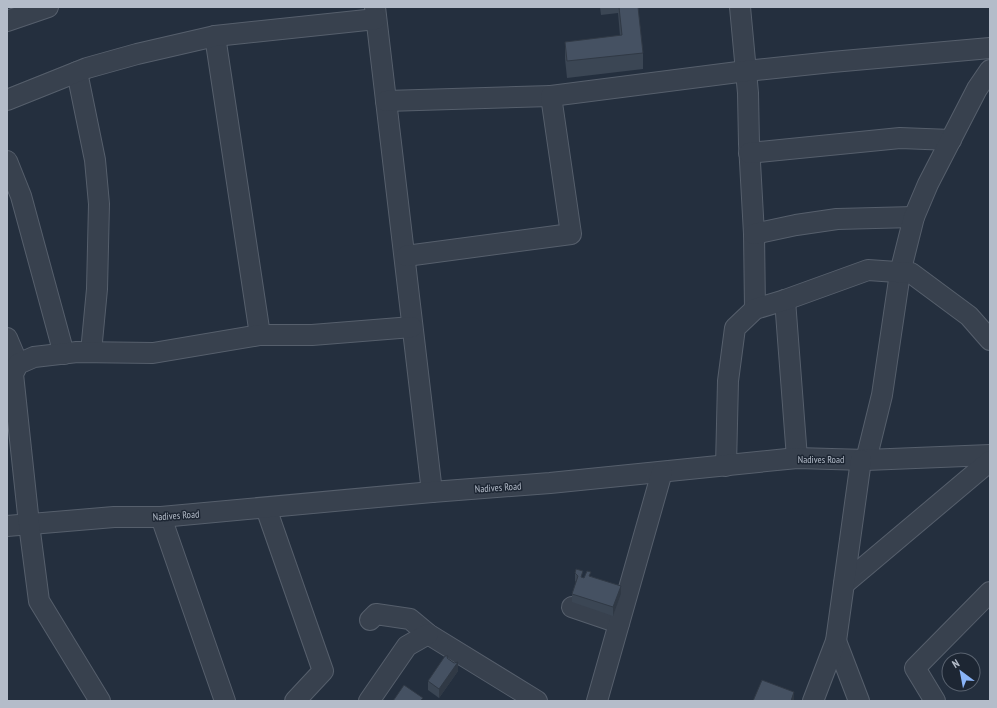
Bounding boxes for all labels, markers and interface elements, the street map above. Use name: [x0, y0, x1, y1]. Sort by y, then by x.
street label: Nadives Road: [798, 453, 844, 466]
street label: Nadives Road: [474, 479, 522, 496]
street label: Nadives Road: [152, 507, 200, 524]
north arrow: [941, 652, 981, 692]
text: N: [949, 656, 962, 671]

